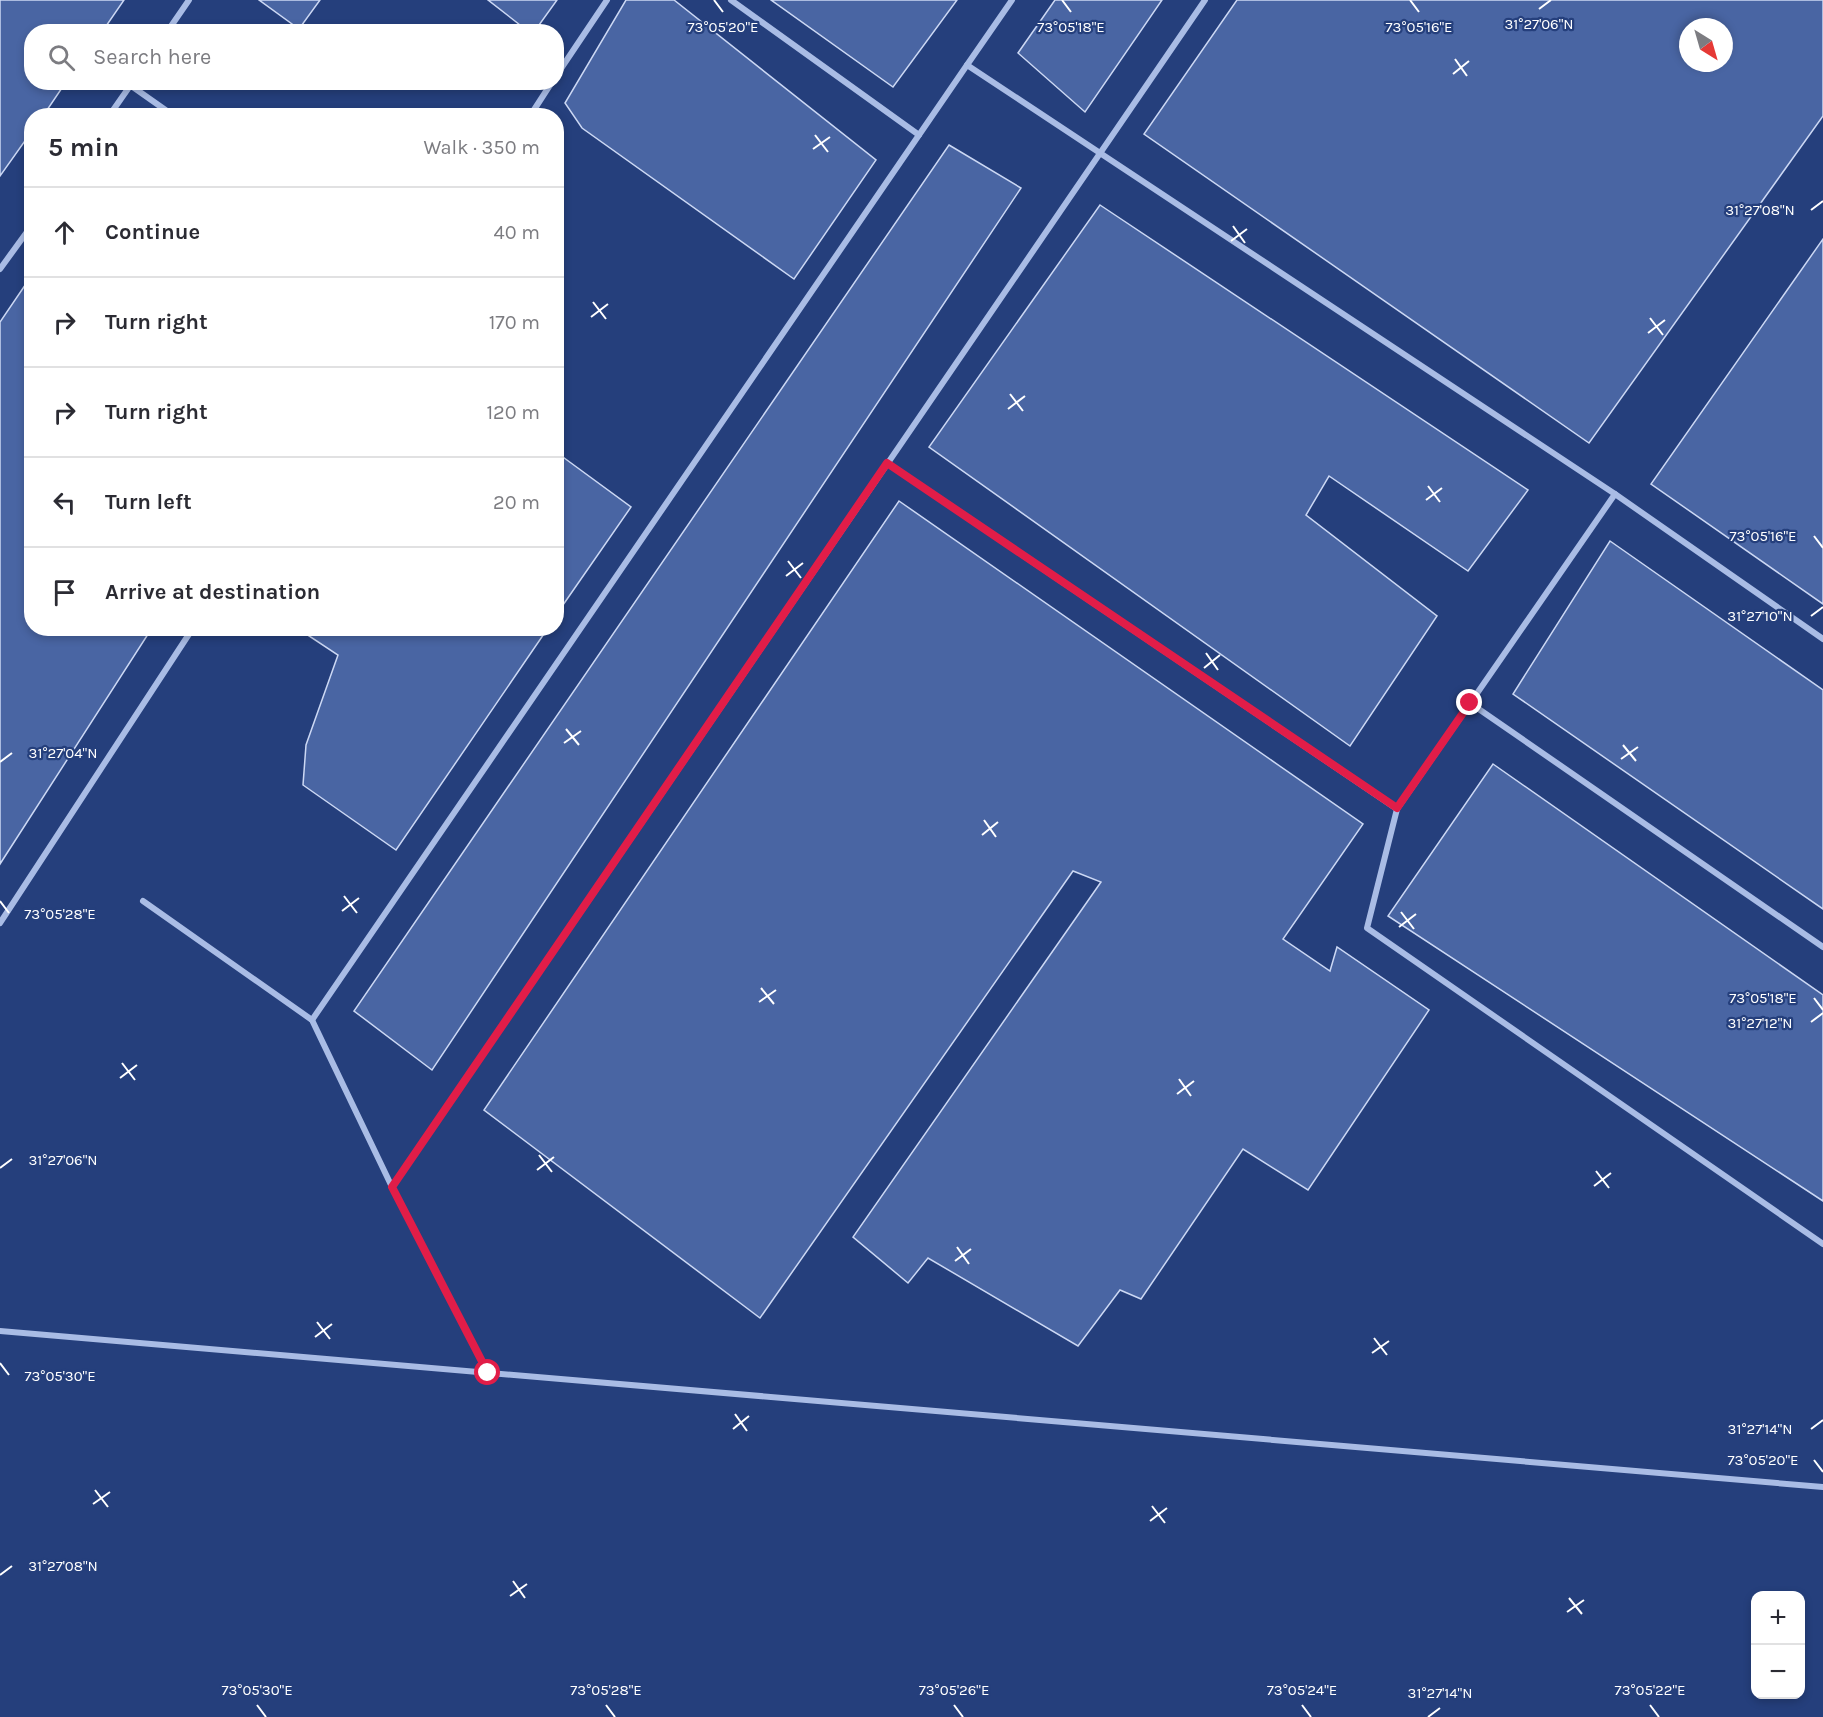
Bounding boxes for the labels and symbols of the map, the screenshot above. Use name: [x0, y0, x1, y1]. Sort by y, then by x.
text: 31°27'06"N: [1504, 15, 1574, 33]
text: 73°05'20"E: [687, 18, 759, 36]
text: 73°05'18"E: [1037, 18, 1105, 36]
text: 73°05'16"E: [1386, 18, 1452, 36]
north arrow: [1679, 18, 1733, 72]
text: 31°27'08"N: [1725, 201, 1795, 219]
text: 73°05'16"E: [1730, 527, 1796, 545]
text: 31°27'10"N: [1727, 607, 1793, 625]
route end: [1456, 689, 1482, 715]
text: 31°27'04"N: [29, 744, 97, 762]
text: 73°05'28"E: [24, 905, 96, 923]
text: 73°05'18"E: [1729, 989, 1797, 1007]
text: 31°27'12"N: [1727, 1014, 1793, 1032]
text: 31°27'06"N: [28, 1151, 98, 1169]
route start: [474, 1359, 500, 1385]
text: 73°05'30"E: [24, 1367, 96, 1385]
text: 31°27'14"N: [1728, 1420, 1792, 1438]
text: 73°05'20"E: [1727, 1451, 1799, 1469]
text: 31°27'08"N: [28, 1557, 98, 1575]
text: 73°05'30"E: [221, 1681, 293, 1699]
text: 73°05'28"E: [570, 1681, 642, 1699]
text: 73°05'26"E: [919, 1681, 989, 1699]
text: 73°05'24"E: [1267, 1681, 1337, 1699]
text: 73°05'22"E: [1615, 1681, 1685, 1699]
text: 31°27'14"N: [1408, 1684, 1472, 1702]

